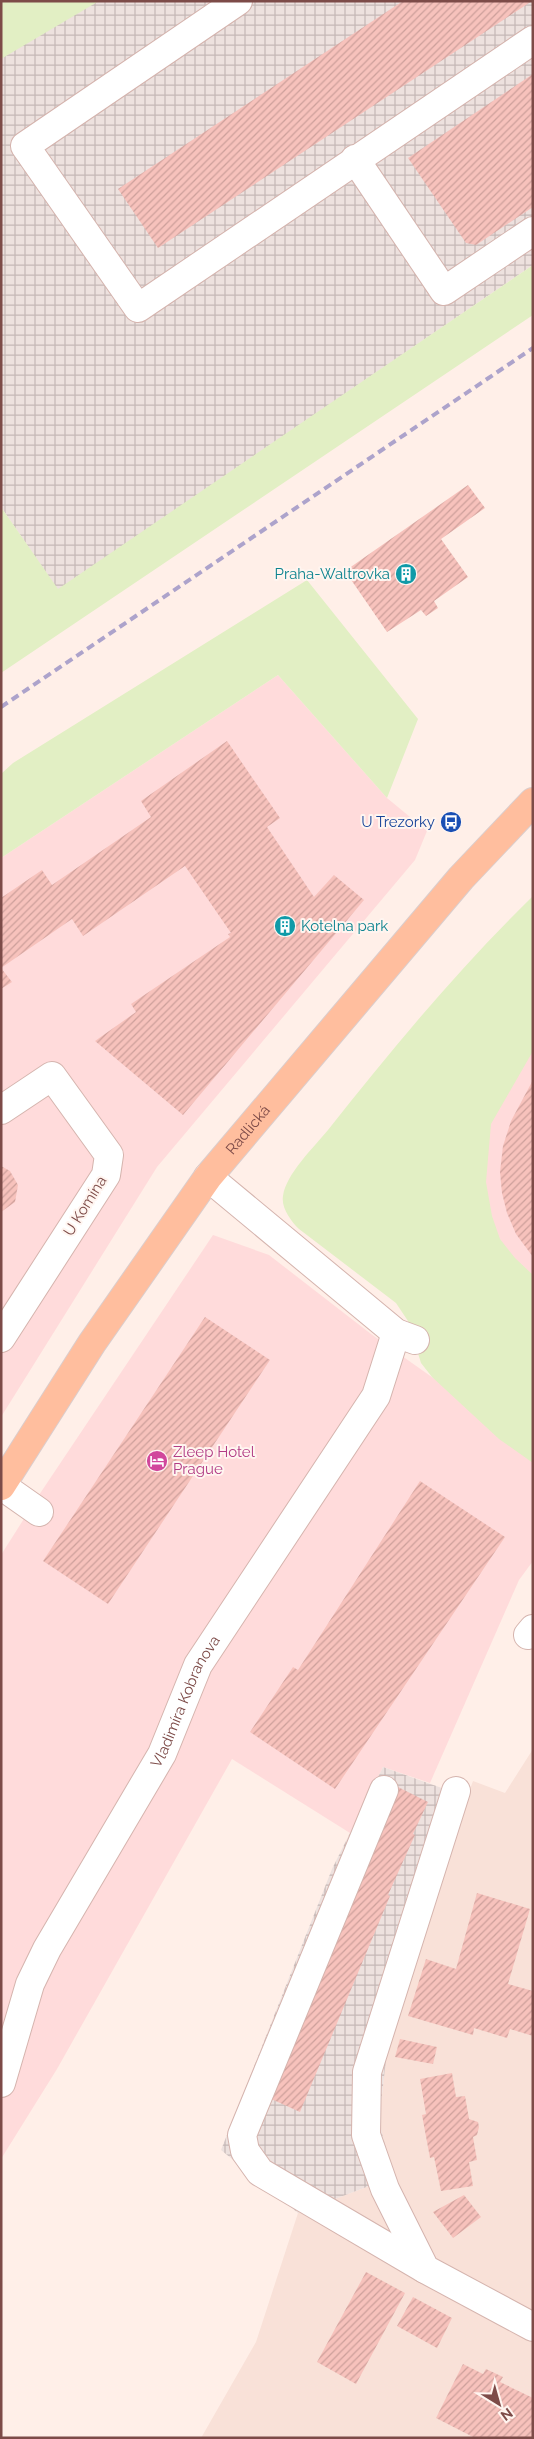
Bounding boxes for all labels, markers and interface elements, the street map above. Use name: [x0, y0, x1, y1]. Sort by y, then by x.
building icon: Praha-Waltrovka: [394, 562, 418, 586]
place label: Praha-Waltrovka: [275, 565, 390, 583]
bus stop icon: U Trezorky: [439, 810, 463, 834]
place label: U Trezorky: [361, 813, 435, 831]
building icon: Kotelna park: [273, 914, 297, 938]
place label: Kotelna park: [301, 917, 388, 935]
street label: Radlická: [222, 1101, 274, 1158]
street label: U Komína: [60, 1173, 110, 1239]
place label: Zleep Hotel Prague: [173, 1443, 256, 1478]
hotel icon: Zleep Hotel Prague: [145, 1449, 169, 1473]
street label: Vladimíra Kobranova: [147, 1632, 224, 1771]
north arrow: [474, 2379, 524, 2429]
text: N: [498, 2405, 516, 2424]

